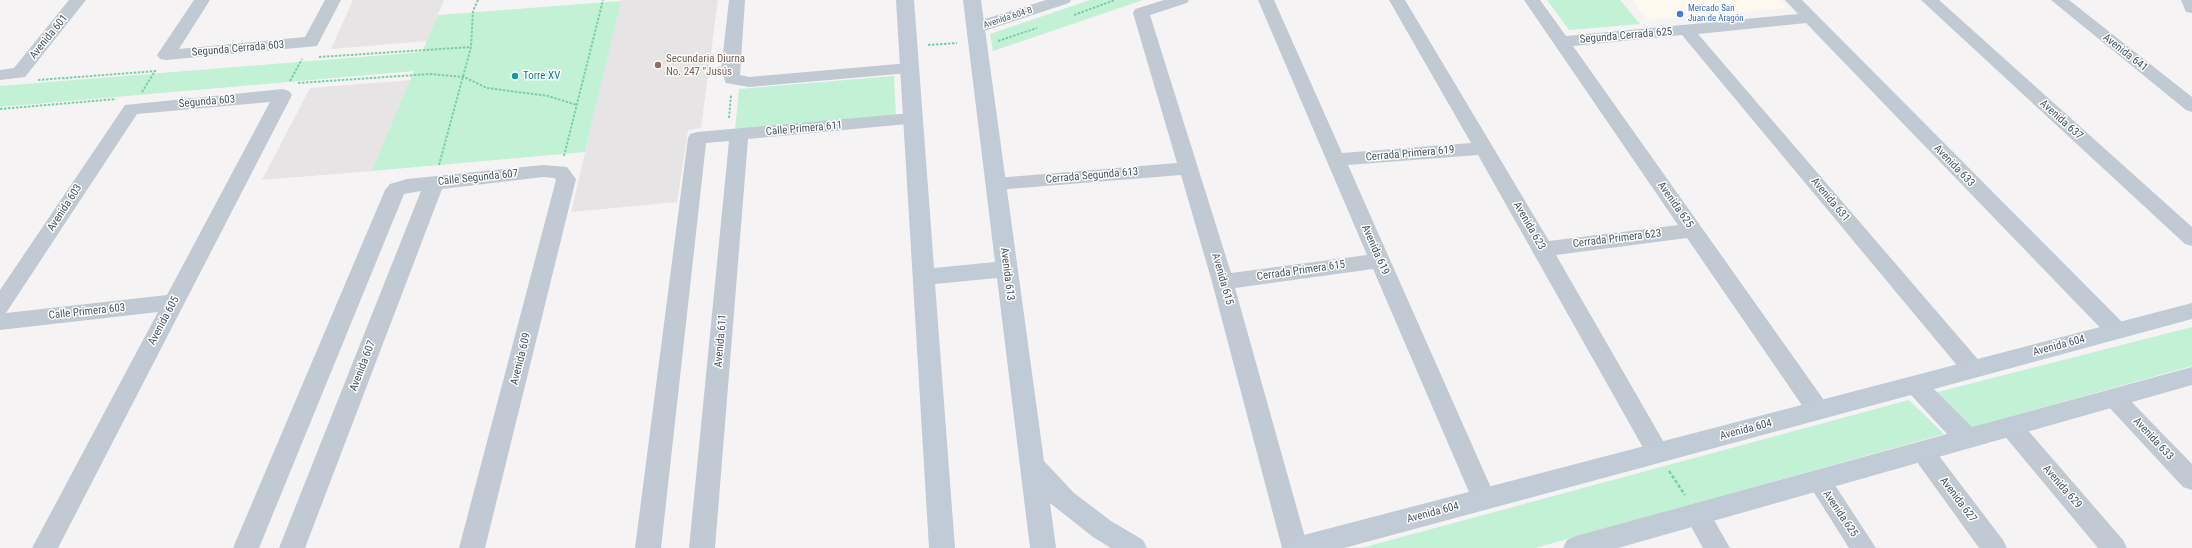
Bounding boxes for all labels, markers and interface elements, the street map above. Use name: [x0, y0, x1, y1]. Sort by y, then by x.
place label: Mercado San Juan de Aragón: [1688, 4, 1744, 25]
street label: Avenida 604-B: [982, 5, 1034, 31]
marker: Mercado San Juan de Aragón: [1675, 9, 1685, 19]
street label: Avenida 601: [27, 12, 71, 62]
street label: Segunda Cerrada 625: [1579, 25, 1673, 47]
street label: Avenida 641: [2100, 31, 2150, 75]
street label: Segunda Cerrada 603: [191, 38, 285, 60]
place label: Secundaria Diurna No. 247 "Jusús: [666, 52, 745, 78]
marker: Secundaria Diurna No. 247 "Jusús: [653, 60, 663, 70]
place label: Torre XV: [523, 69, 560, 83]
marker: Torre XV: [510, 71, 520, 81]
street label: Segunda 603: [178, 93, 236, 111]
street label: Avenida 637: [2037, 97, 2085, 143]
street label: Calle Primera 611: [765, 119, 843, 139]
street label: Avenida 633: [1931, 142, 1977, 190]
street label: Cerrada Primera 619: [1365, 144, 1455, 164]
street label: Cerrada Segunda 613: [1045, 165, 1139, 187]
street label: Calle Segunda 607: [437, 167, 519, 189]
street label: Avenida 631: [1808, 175, 1852, 225]
street label: Avenida 625: [1654, 179, 1696, 231]
street label: Avenida 603: [45, 182, 85, 234]
street label: Avenida 623: [1510, 200, 1548, 252]
street label: Avenida 619: [1358, 223, 1392, 277]
street label: Cerrada Primera 623: [1572, 227, 1662, 251]
street label: Avenida 613: [997, 247, 1017, 301]
street label: Avenida 615: [1208, 252, 1236, 306]
street label: Cerrada Primera 615: [1256, 258, 1346, 284]
street label: Avenida 605: [146, 294, 182, 348]
street label: Calle Primera 603: [48, 301, 126, 323]
street label: Avenida 611: [712, 314, 730, 368]
street label: Avenida 609: [508, 332, 534, 386]
street label: Avenida 604: [2032, 333, 2086, 359]
street label: Avenida 607: [347, 339, 379, 393]
street label: Avenida 633: [2130, 415, 2176, 463]
street label: Avenida 604: [1719, 417, 1773, 443]
street label: Avenida 629: [2040, 463, 2084, 511]
street label: Avenida 627: [1937, 475, 1979, 525]
street label: Avenida 625: [1820, 488, 1860, 540]
street label: Avenida 604: [1406, 500, 1460, 526]

